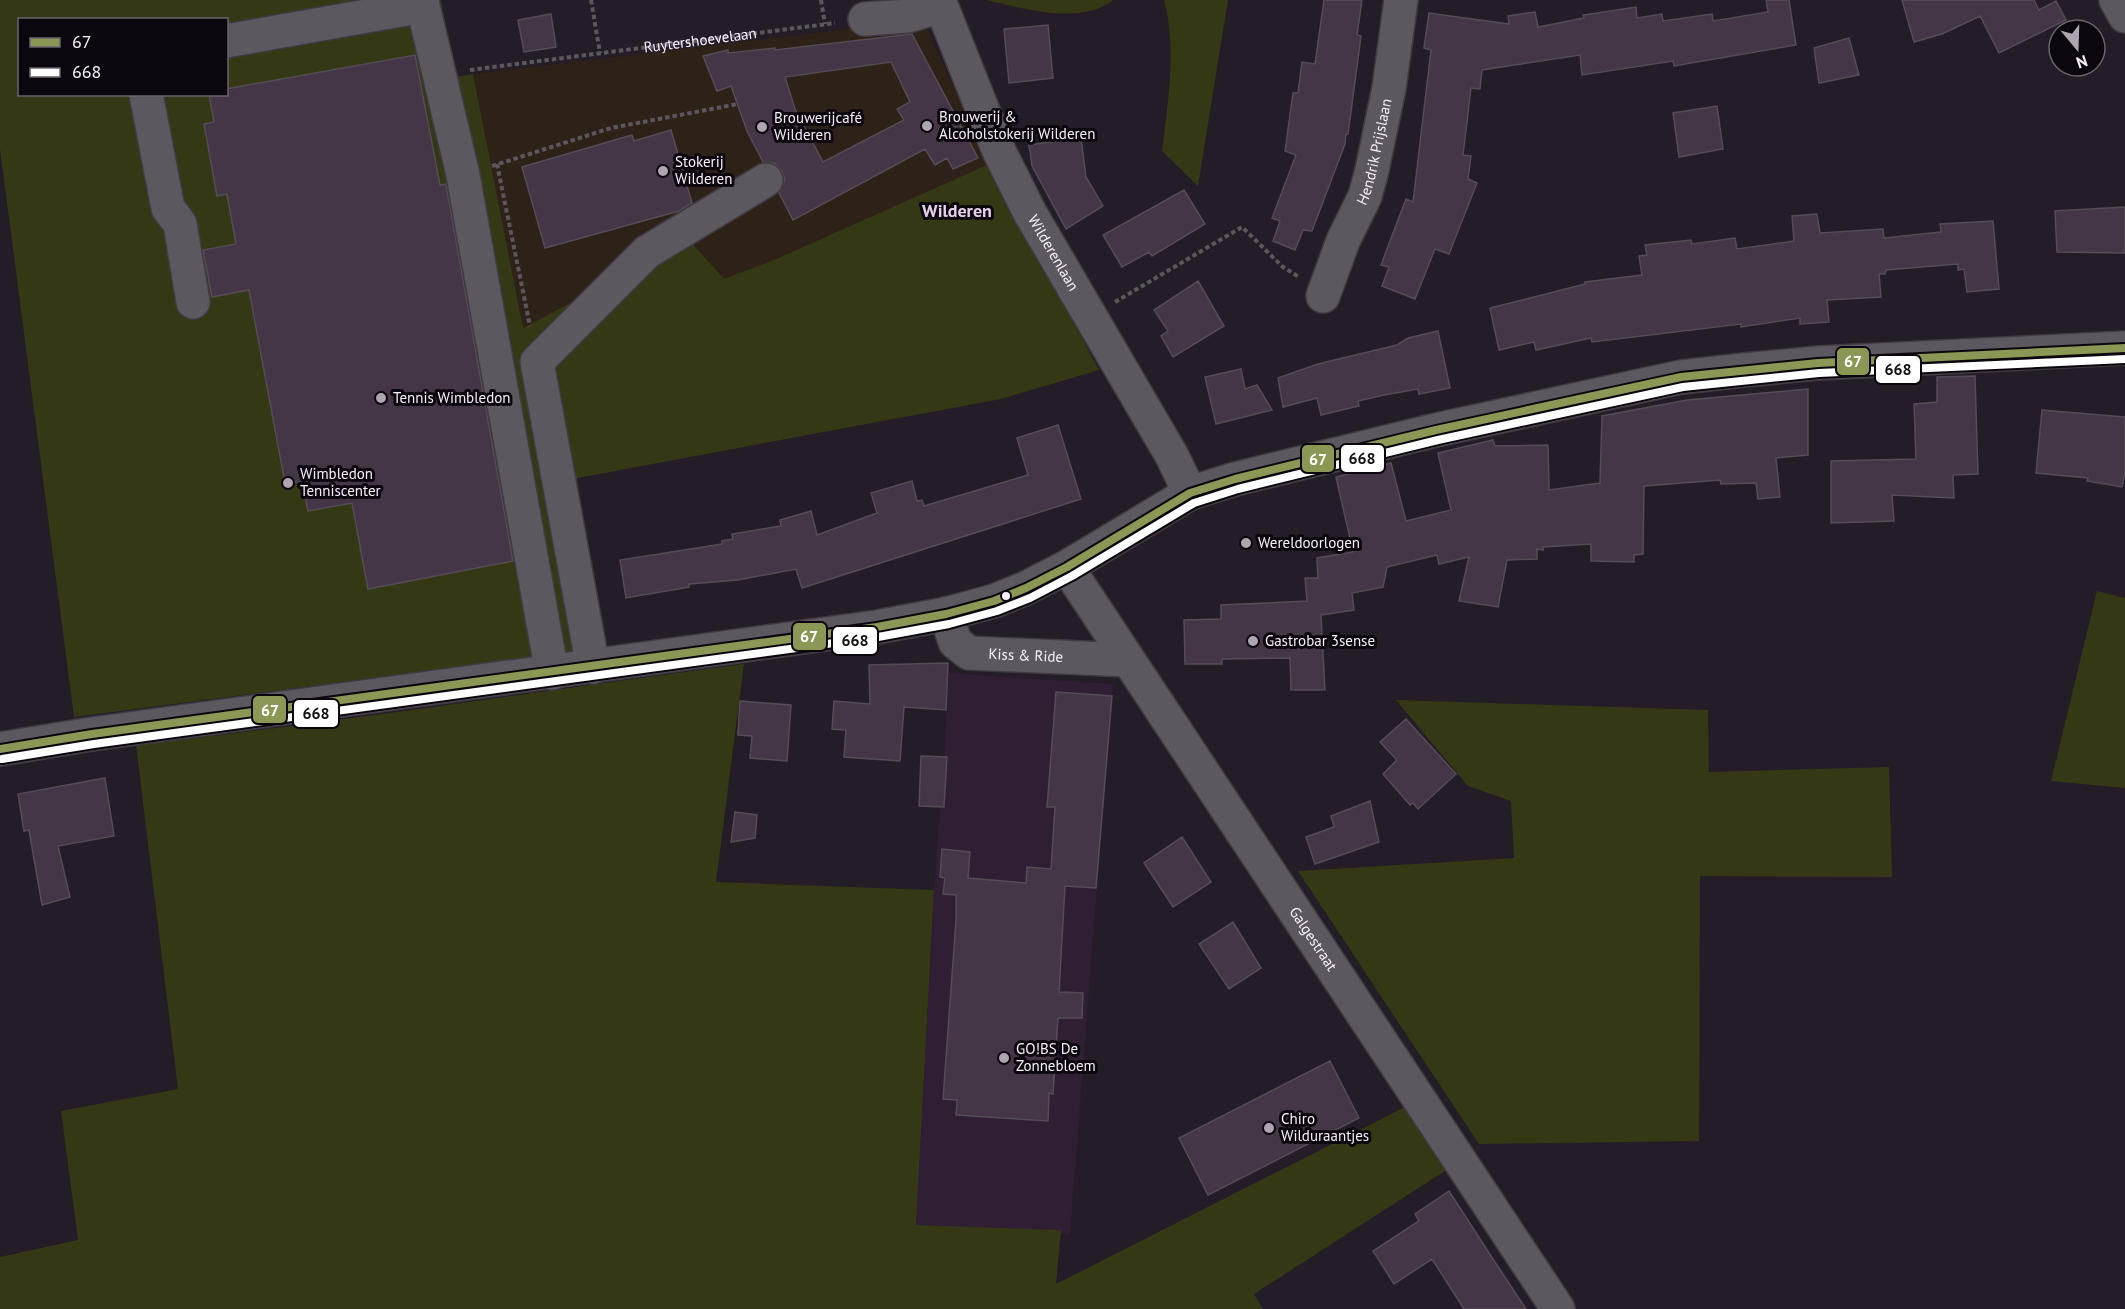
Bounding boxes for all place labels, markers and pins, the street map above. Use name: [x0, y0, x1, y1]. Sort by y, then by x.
place label: Brouwerij & Alcoholstokerij Wilderen: [939, 107, 1095, 143]
place label: Brouwerijcafé Wilderen: [774, 108, 862, 144]
marker: Brouwerij & Alcoholstokerij Wilderen: [920, 119, 934, 133]
marker: Brouwerijcafé Wilderen: [755, 120, 769, 134]
place label: Stokerij Wilderen: [675, 152, 732, 188]
marker: Stokerij Wilderen: [656, 164, 670, 178]
place label: Tennis Wimbledon: [393, 388, 511, 407]
marker: Tennis Wimbledon: [374, 391, 388, 405]
place label: Wimbledon Tenniscenter: [300, 464, 381, 500]
marker: Wimbledon Tenniscenter: [281, 476, 295, 490]
place label: Wereldoorlogen: [1258, 533, 1360, 552]
marker: Wereldoorlogen: [1239, 536, 1253, 550]
unlabelled marker: [1000, 590, 1012, 602]
place label: Gastrobar 3sense: [1265, 631, 1375, 650]
marker: Gastrobar 3sense: [1246, 634, 1260, 648]
place label: GO!BS De Zonnebloem: [1016, 1039, 1096, 1075]
marker: GO!BS De Zonnebloem: [997, 1051, 1011, 1065]
place label: Chiro Wilduraantjes: [1281, 1109, 1369, 1145]
marker: Chiro Wilduraantjes: [1262, 1121, 1276, 1135]

